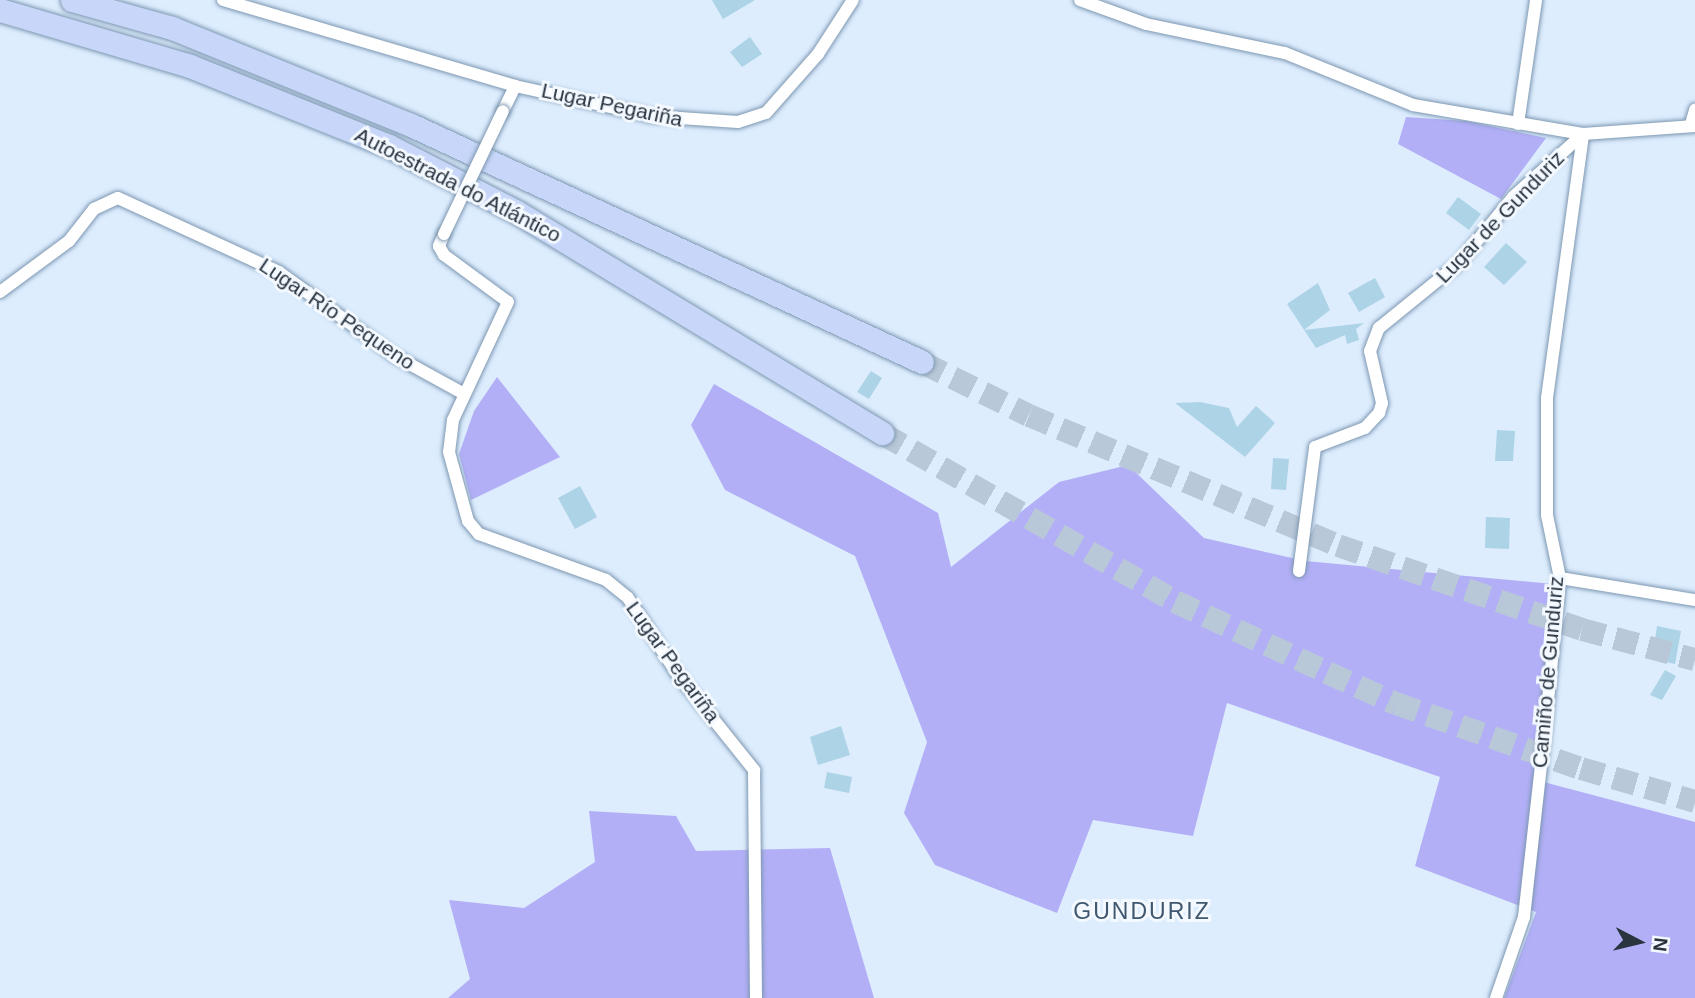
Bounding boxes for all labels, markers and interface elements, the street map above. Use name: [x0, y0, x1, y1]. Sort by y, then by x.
street label: Lugar Pegariña: [539, 78, 685, 132]
street label: Autoestrada do Atlántico: [350, 122, 566, 248]
street label: Lugar de Gunduriz: [1431, 146, 1569, 288]
street label: Lugar Río Pequeno: [254, 253, 420, 375]
street label: Camiño de Gunduriz: [1527, 575, 1569, 769]
street label: Lugar Pegariña: [621, 597, 725, 727]
district label: GUNDURIZ: [1074, 897, 1210, 925]
north arrow: [1604, 907, 1674, 977]
text: N: [1649, 937, 1672, 953]

